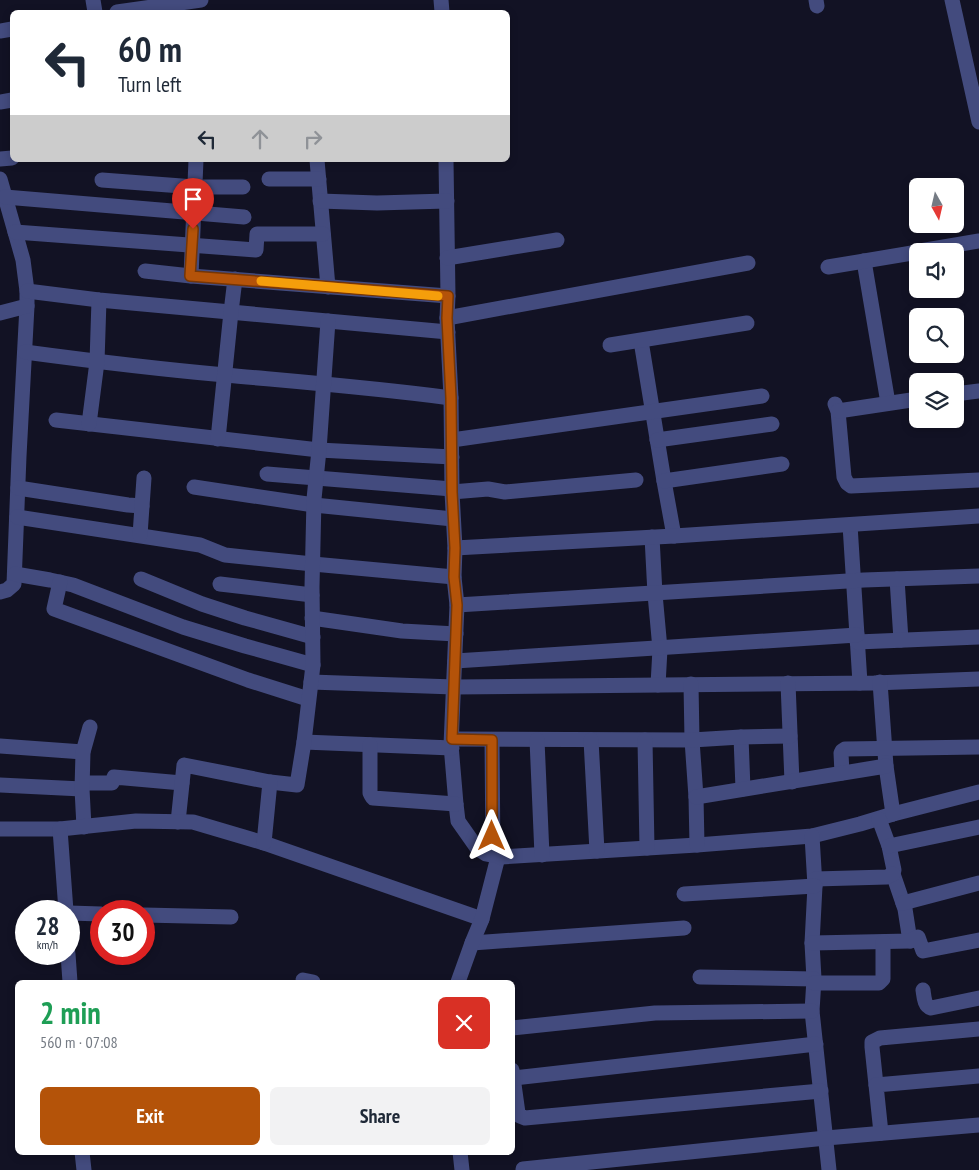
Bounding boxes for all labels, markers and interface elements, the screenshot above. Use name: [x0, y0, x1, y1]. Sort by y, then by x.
text: 60 m: [118, 26, 182, 72]
icon: left: [35, 30, 100, 95]
text: Turn left: [118, 70, 182, 98]
icon: left: [193, 125, 221, 153]
icon: ahead: [246, 125, 274, 153]
icon: right: [299, 125, 327, 153]
pin: [172, 178, 214, 229]
north arrow: [909, 178, 964, 232]
map controls: [909, 178, 964, 428]
icon: arrive: [179, 185, 207, 213]
button: sound: [909, 243, 964, 298]
button: search: [909, 308, 964, 363]
button: layers: [909, 373, 964, 428]
position arrow: [465, 809, 517, 861]
speed limit sign: 30: [90, 900, 155, 965]
text: 28: [36, 910, 59, 942]
text: km/h: [37, 937, 58, 952]
text: 2 min: [40, 993, 101, 1032]
button: close: [438, 997, 490, 1049]
text: 560 m · 07:08: [40, 1032, 118, 1052]
button: Exit: [40, 1087, 260, 1145]
button: Share: [270, 1087, 490, 1145]

